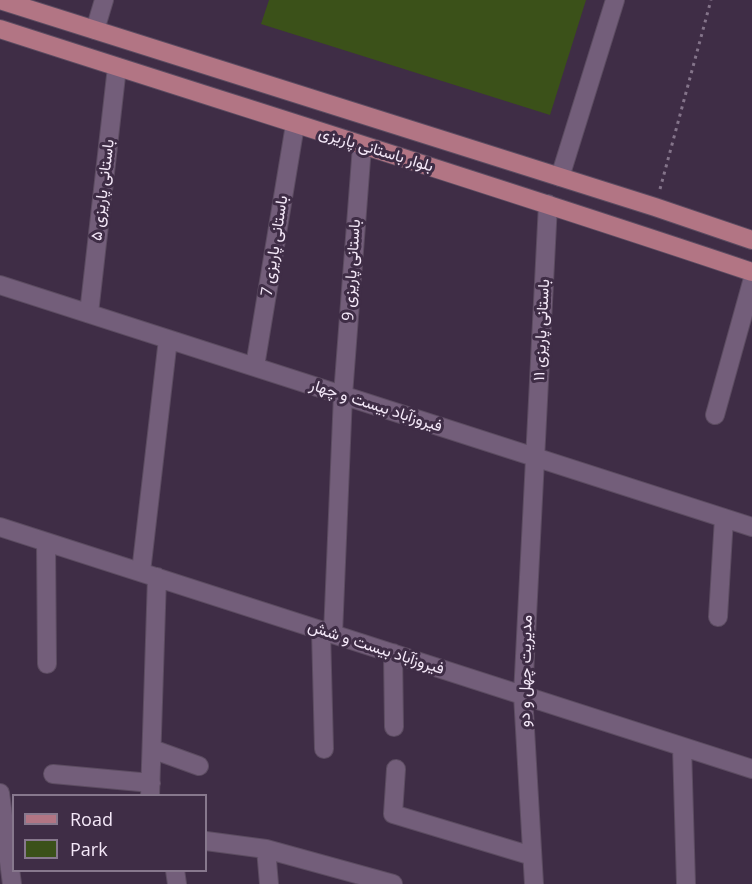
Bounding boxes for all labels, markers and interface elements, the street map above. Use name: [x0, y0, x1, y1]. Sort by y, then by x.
street label: بلوار باستانی پاریزی: [316, 123, 436, 177]
street label: باستانی پاریزی ۵: [87, 138, 119, 242]
street label: باستانی پاریزی 7: [258, 194, 292, 298]
street label: باستانی پاریزی 9: [339, 219, 365, 321]
street label: باستانی پاریزی ۱۱: [530, 279, 554, 381]
street label: فیروزآباد بیست و چهار: [307, 376, 445, 436]
street label: مدیریت چهل و دو: [515, 615, 537, 727]
street label: فیروزآباد بیست و شش: [305, 617, 447, 679]
legend: [12, 794, 207, 872]
text: Road: [70, 807, 113, 831]
text: Park: [70, 837, 108, 861]

